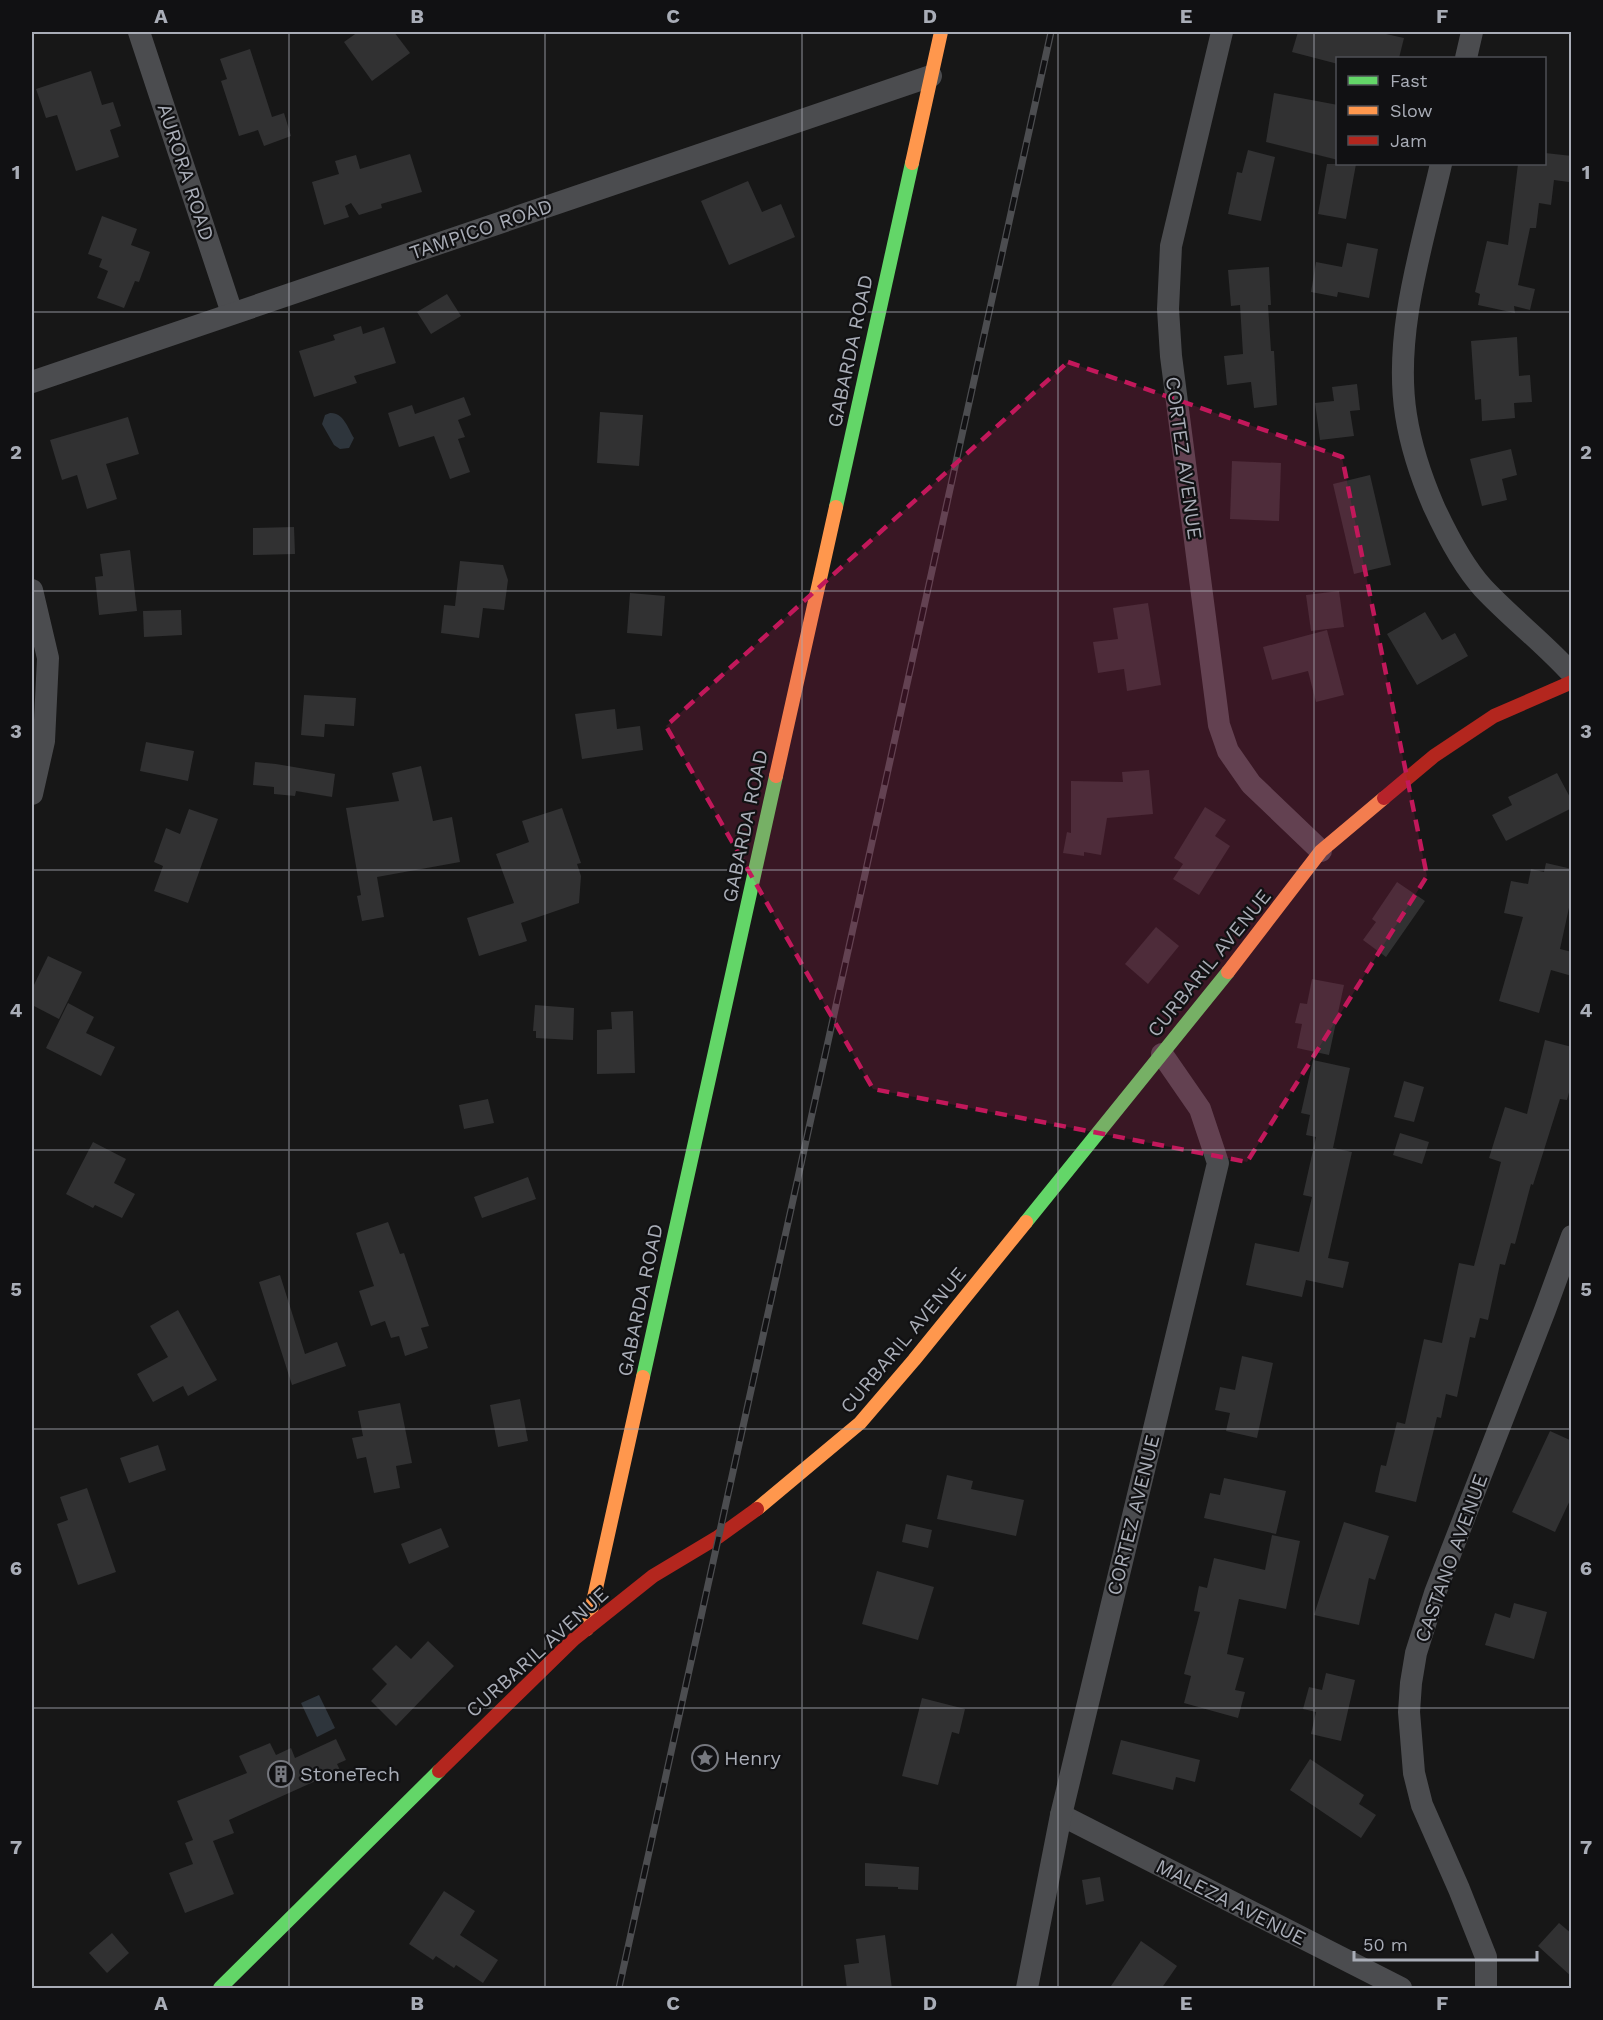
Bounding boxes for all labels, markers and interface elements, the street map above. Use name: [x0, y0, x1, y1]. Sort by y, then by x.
text: A: [154, 4, 168, 28]
text: B: [410, 4, 424, 28]
text: C: [666, 4, 680, 28]
text: D: [923, 4, 937, 28]
text: E: [1180, 4, 1192, 28]
text: F: [1436, 4, 1448, 28]
legend: [1336, 57, 1546, 165]
text: Fast: [1390, 70, 1428, 91]
street label: AURORA ROAD: [153, 100, 219, 244]
text: Slow: [1390, 100, 1433, 121]
text: Jam: [1390, 130, 1427, 151]
text: 1: [12, 160, 20, 184]
text: 1: [1582, 160, 1590, 184]
street label: TAMPICO ROAD: [406, 193, 556, 265]
street label: GABARDA ROAD: [822, 272, 878, 430]
street label: CORTEZ AVENUE: [1161, 375, 1207, 541]
text: 2: [10, 440, 22, 464]
text: 2: [1580, 440, 1592, 464]
text: 3: [10, 719, 22, 743]
text: 3: [1580, 719, 1592, 743]
street label: GABARDA ROAD: [717, 747, 773, 905]
street label: CURBARIL AVENUE: [1142, 884, 1276, 1042]
text: 4: [10, 998, 23, 1022]
text: 4: [1580, 998, 1593, 1022]
street label: GABARDA ROAD: [612, 1221, 668, 1379]
street label: CURBARIL AVENUE: [835, 1262, 971, 1418]
text: 5: [10, 1277, 22, 1301]
text: 5: [1580, 1277, 1592, 1301]
street label: CORTEZ AVENUE: [1101, 1432, 1165, 1598]
street label: CASTANO AVENUE: [1409, 1471, 1493, 1645]
text: 6: [10, 1556, 22, 1580]
text: 6: [1580, 1556, 1592, 1580]
street label: CURBARIL AVENUE: [461, 1582, 613, 1722]
place icon: Henry: [690, 1743, 720, 1773]
place label: Henry: [724, 1746, 782, 1770]
building icon: StoneTech: [266, 1759, 296, 1789]
place label: StoneTech: [300, 1762, 400, 1786]
text: 7: [10, 1835, 22, 1859]
text: 7: [1580, 1835, 1592, 1859]
street label: MALEZA AVENUE: [1152, 1854, 1310, 1950]
scale bar: [1354, 1924, 1537, 1962]
text: 50 m: [1363, 1934, 1408, 1955]
text: A: [154, 1991, 168, 2015]
text: B: [410, 1991, 424, 2015]
text: C: [666, 1991, 680, 2015]
text: D: [923, 1991, 937, 2015]
text: E: [1180, 1991, 1192, 2015]
text: F: [1436, 1991, 1448, 2015]

